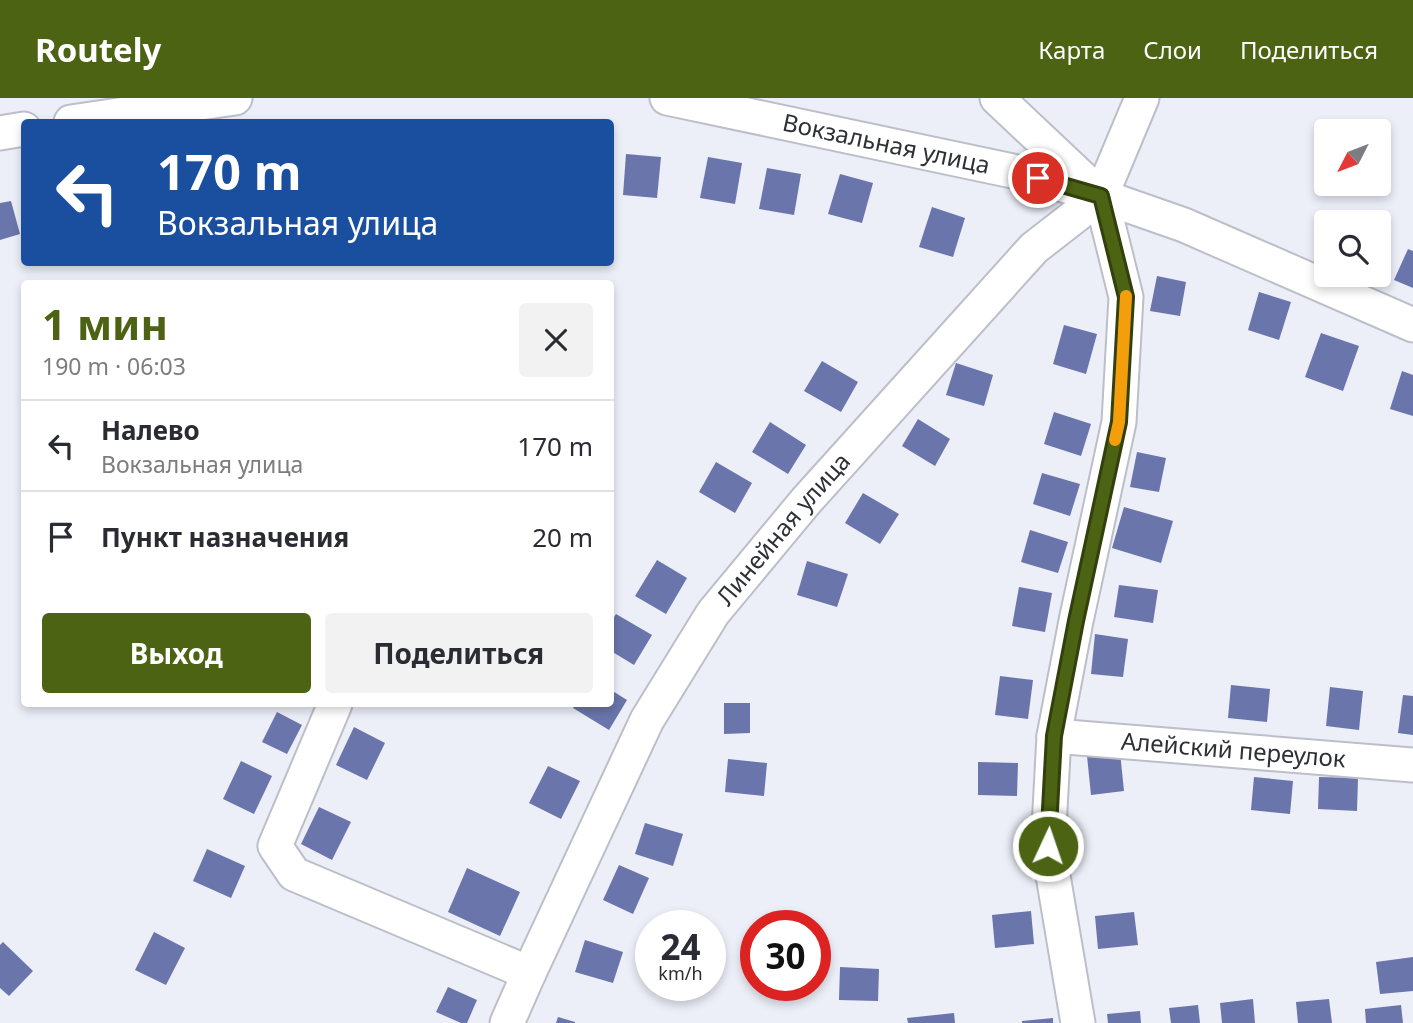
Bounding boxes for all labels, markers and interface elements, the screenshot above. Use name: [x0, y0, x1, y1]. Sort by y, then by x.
text: Routely: [35, 27, 161, 72]
text: Карта: [1038, 33, 1105, 66]
text: Слои: [1143, 33, 1202, 66]
text: Поделиться: [1240, 33, 1378, 66]
street label: Вокзальная улица: [780, 105, 993, 181]
north arrow: [1314, 119, 1391, 196]
map controls: [1314, 119, 1391, 287]
text: 170 m: [157, 138, 302, 204]
icon: left: [42, 147, 133, 238]
pin: [1008, 148, 1068, 208]
icon: arrive: [1019, 159, 1057, 197]
text: Вокзальная улица: [157, 201, 438, 244]
button: search: [1314, 210, 1391, 287]
text: 1 мин: [42, 295, 168, 352]
button: close: [519, 303, 593, 377]
text: 190 m · 06:03: [42, 350, 186, 382]
text: Налево: [101, 412, 200, 448]
icon: left: [42, 427, 80, 465]
text: 170 m: [517, 428, 593, 464]
street label: Линейная улица: [708, 445, 857, 612]
text: Вокзальная улица: [101, 448, 303, 480]
icon: arrive: [42, 518, 80, 556]
text: Пункт назначения: [101, 519, 349, 555]
text: 20 m: [532, 519, 593, 555]
button: Выход: [42, 613, 311, 693]
button: Поделиться: [325, 613, 593, 693]
street label: Алейский переулок: [1120, 723, 1347, 775]
position arrow: [1011, 809, 1085, 883]
speed limit sign: 30: [740, 910, 831, 1001]
text: 24: [660, 923, 701, 970]
text: km/h: [658, 961, 703, 985]

